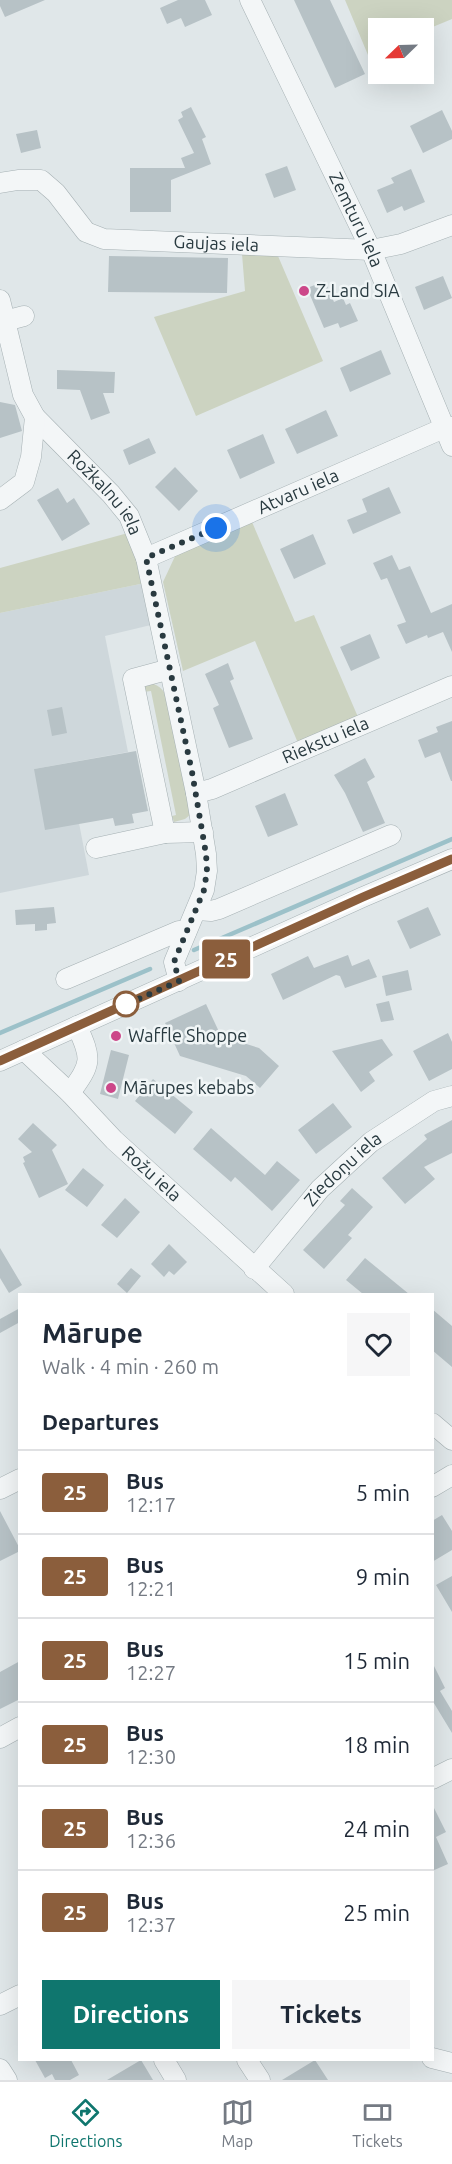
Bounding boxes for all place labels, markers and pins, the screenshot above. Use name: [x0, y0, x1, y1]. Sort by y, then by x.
place label: Z-Land SIA: [316, 280, 400, 300]
marker: Z-Land SIA: [297, 284, 311, 298]
unlabelled marker: [113, 991, 139, 1017]
place label: Waffle Shoppe: [128, 1025, 247, 1045]
marker: Waffle Shoppe: [109, 1029, 123, 1043]
place label: Mārupes kebabs: [123, 1077, 254, 1097]
marker: Mārupes kebabs: [104, 1081, 118, 1095]

